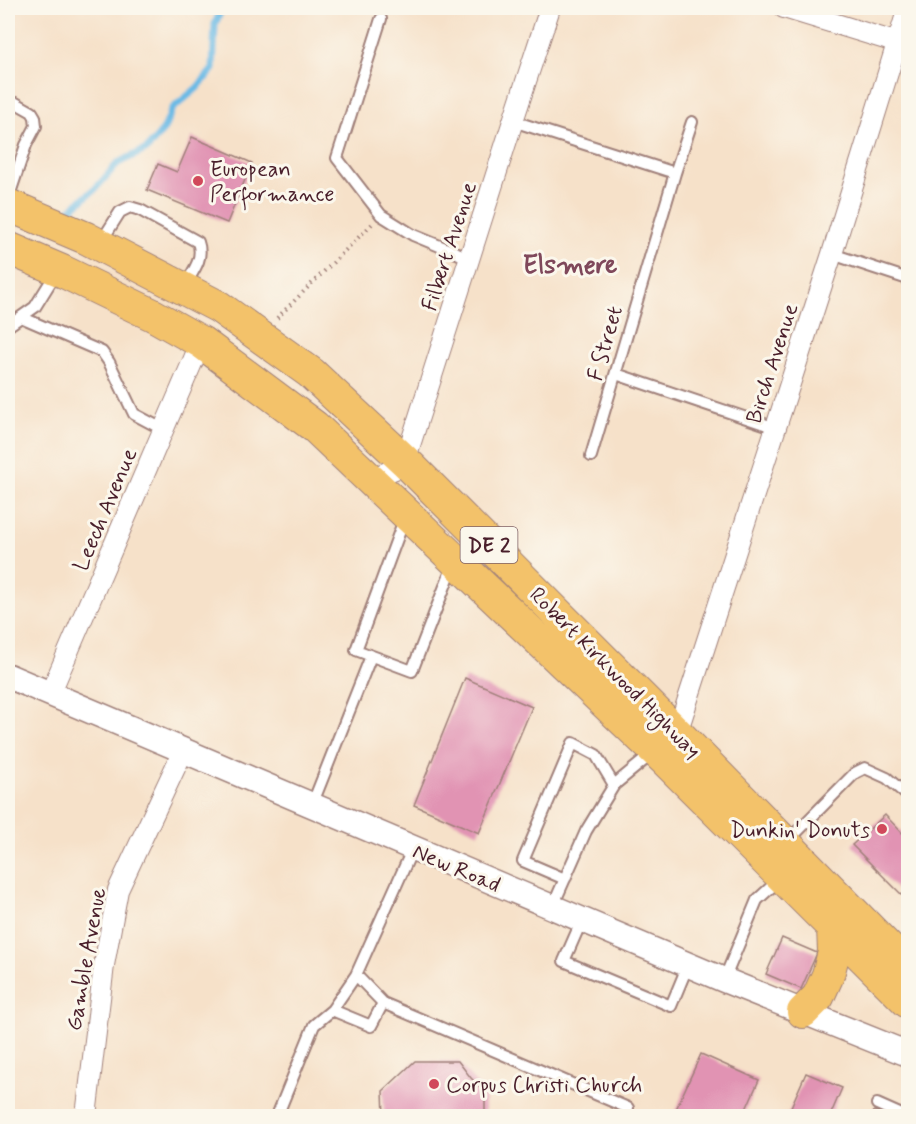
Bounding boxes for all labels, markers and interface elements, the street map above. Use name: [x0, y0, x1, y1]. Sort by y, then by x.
place label: European Performance: [210, 156, 335, 211]
marker: European Performance: [191, 174, 205, 188]
street label: Filbert Avenue: [416, 178, 484, 315]
district label: Elsmere: [523, 249, 617, 283]
street label: Birch Avenue: [740, 300, 805, 427]
street label: F Street: [582, 303, 630, 384]
street label: Leech Avenue: [67, 444, 144, 575]
road number: DE 2: [460, 527, 518, 563]
street label: Robert Kirkwood Highway: [521, 582, 706, 767]
place label: Dunkin' Donuts: [730, 817, 870, 845]
marker: Dunkin' Donuts: [875, 822, 889, 836]
street label: New Road: [408, 838, 504, 900]
street label: Gamble Avenue: [61, 886, 113, 1033]
place label: Corpus Christi Church: [446, 1072, 642, 1100]
marker: Corpus Christi Church: [427, 1077, 441, 1091]

